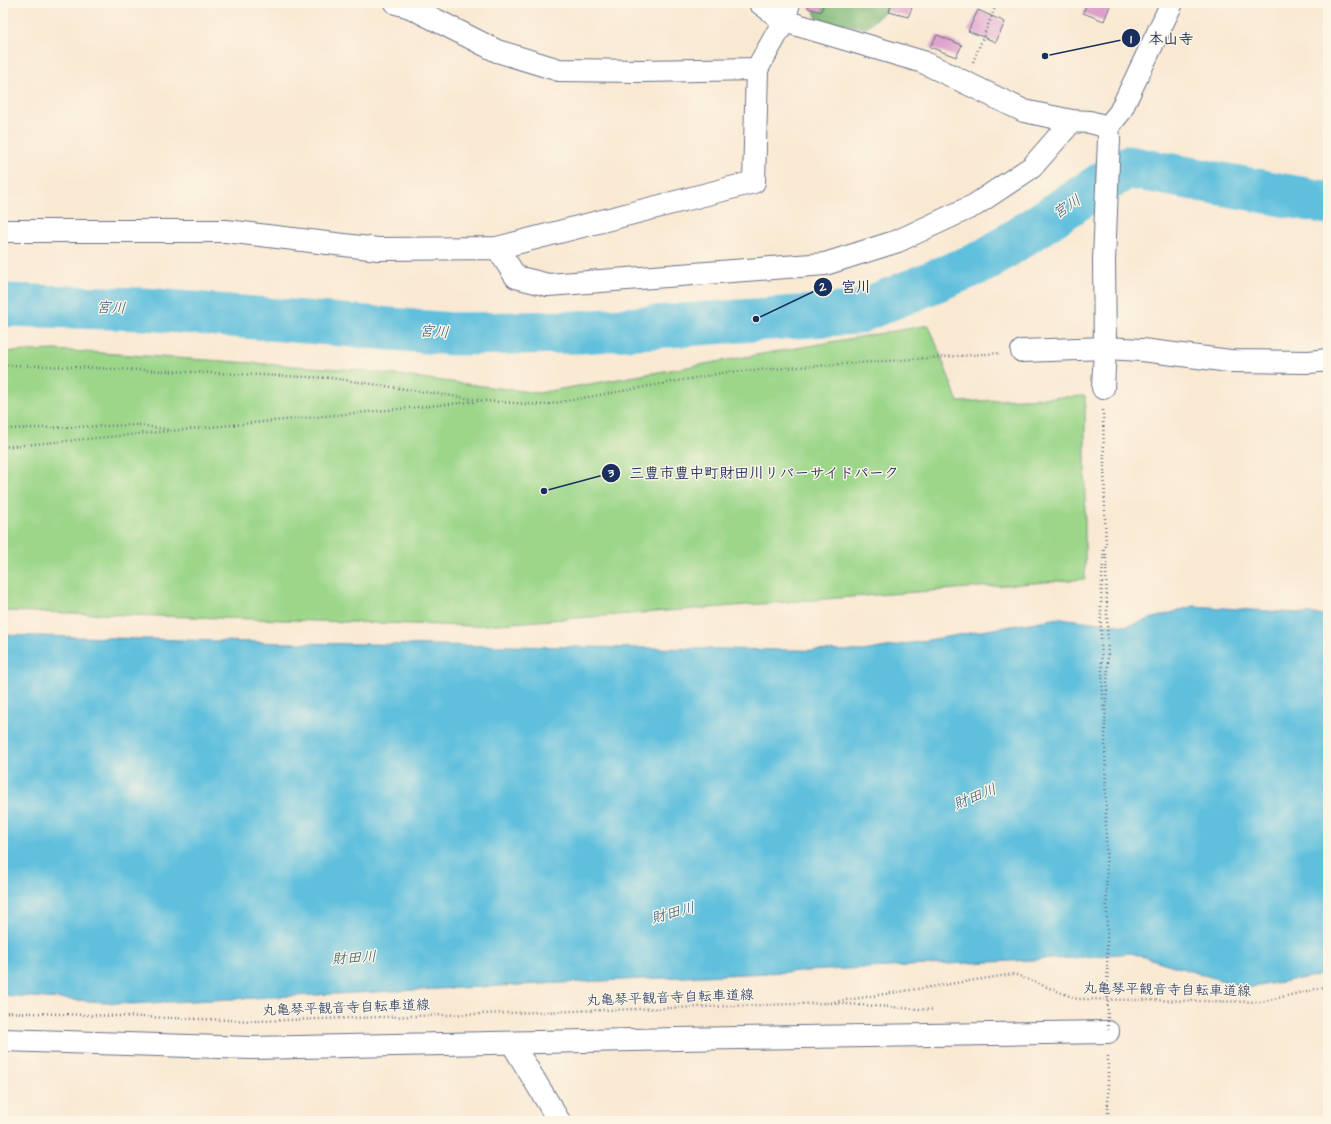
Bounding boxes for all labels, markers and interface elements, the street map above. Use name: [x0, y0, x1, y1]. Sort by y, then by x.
callout: 本山寺: [1121, 25, 1202, 52]
text: 本山寺: [1148, 29, 1194, 50]
text: 1: [1130, 31, 1132, 48]
water label: 宮川: [1049, 190, 1085, 224]
callout: 宮川: [813, 273, 879, 300]
text: 宮川: [841, 277, 871, 298]
text: 2: [819, 279, 827, 296]
water label: 宮川: [96, 297, 126, 319]
water label: 宮川: [418, 320, 450, 344]
callout: 三豊市豊中町財田川リバーサイドパーク: [601, 459, 907, 486]
text: 三豊市豊中町財田川リバーサイドパーク: [629, 463, 899, 484]
text: 3: [607, 465, 615, 482]
water label: 財田川: [950, 779, 1000, 815]
water label: 財田川: [649, 897, 697, 929]
water label: 財田川: [331, 946, 377, 970]
street label: 丸亀琴平観音寺自転車道線: [1083, 979, 1251, 1001]
street label: 丸亀琴平観音寺自転車道線: [586, 985, 754, 1011]
street label: 丸亀琴平観音寺自転車道線: [262, 995, 430, 1021]

